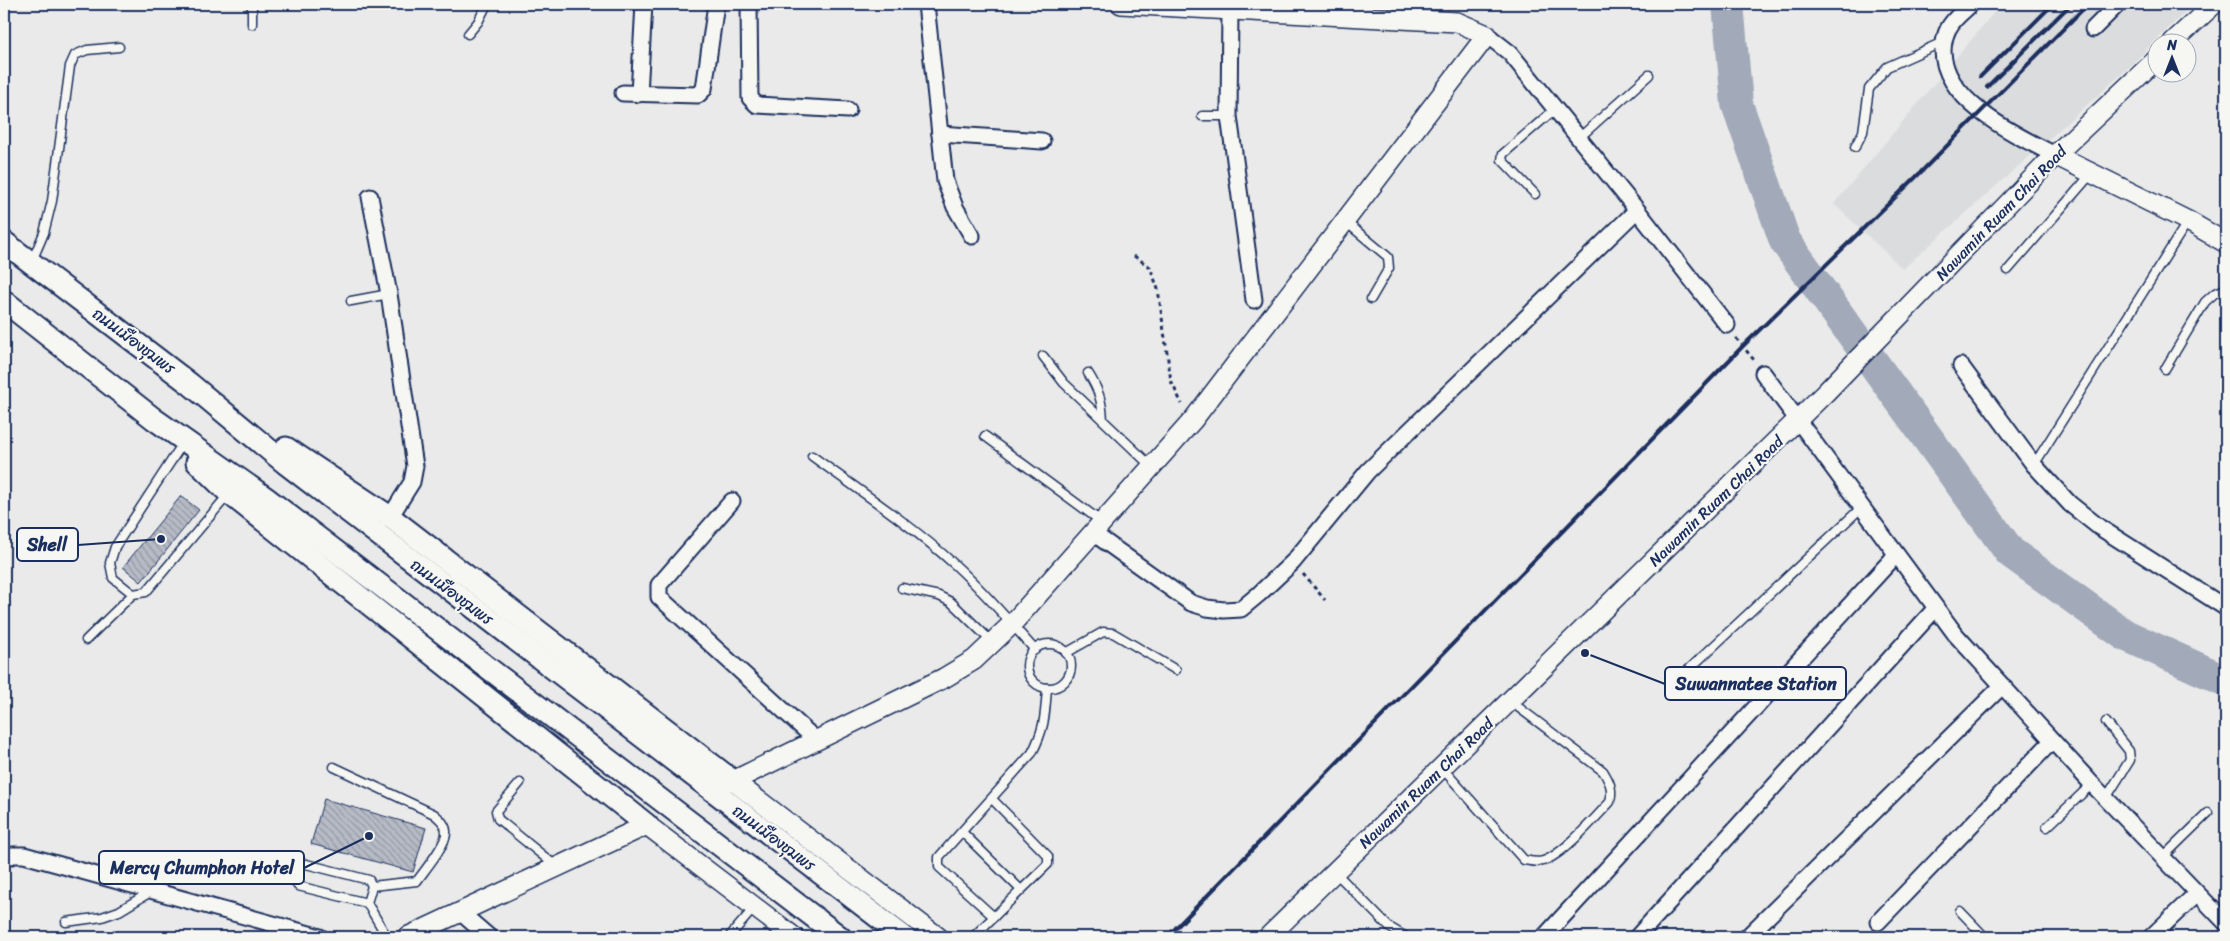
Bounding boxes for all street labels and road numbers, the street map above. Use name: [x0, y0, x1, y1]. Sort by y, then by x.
street label: Nawamin Ruam Chai Road: [1928, 137, 2075, 288]
street label: ถนนเมืองชุมพร: [86, 300, 183, 383]
street label: Nawamin Ruam Chai Road: [1641, 427, 1792, 574]
street label: ถนนเมืองชุมพร: [404, 551, 501, 634]
street label: Nawamin Ruam Chai Road: [1351, 709, 1502, 856]
street label: ถนนเมืองชุมพร: [726, 797, 823, 880]

